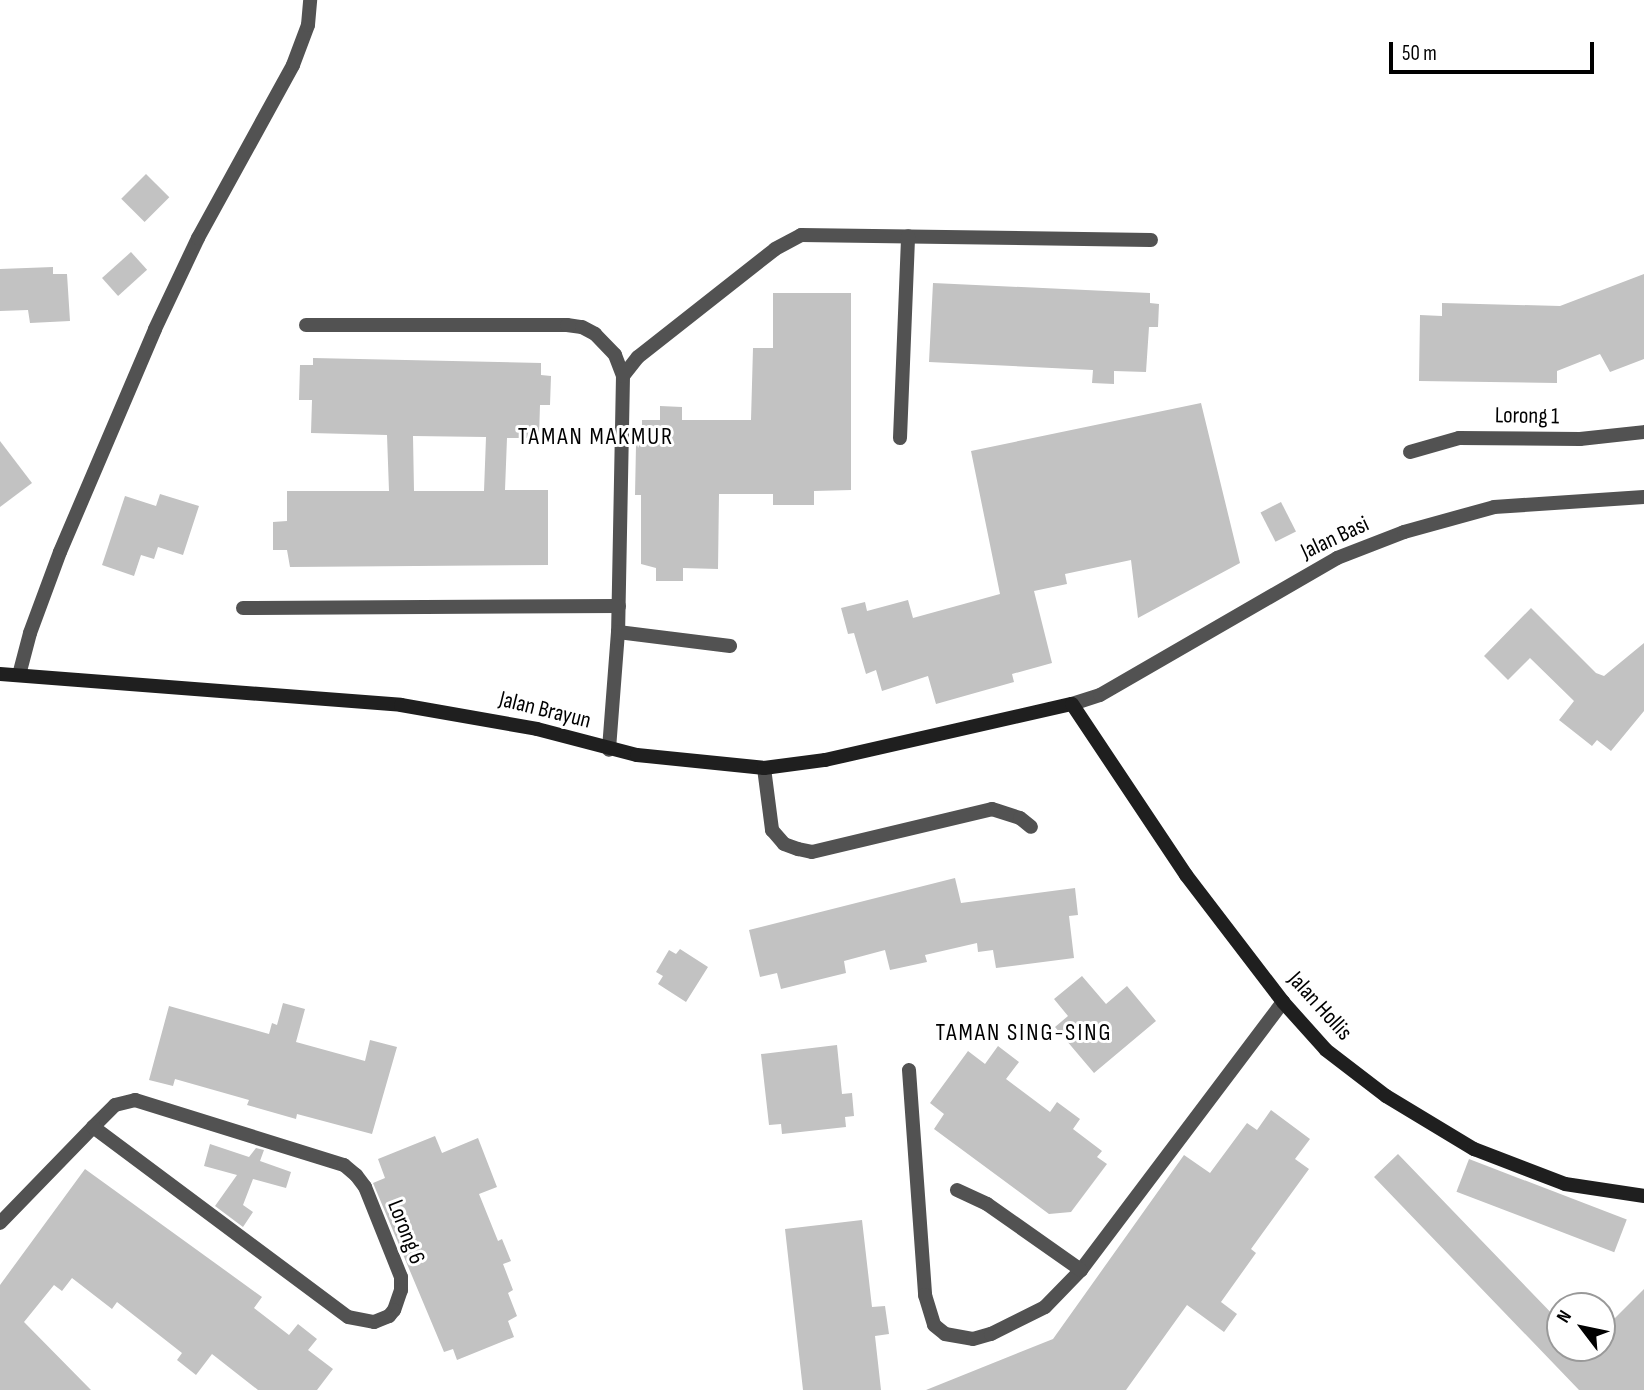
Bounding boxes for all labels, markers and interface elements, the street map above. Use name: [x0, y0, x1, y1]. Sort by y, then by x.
scale bar: [1392, 28, 1597, 72]
text: 50 m: [1402, 41, 1437, 66]
street label: Lorong 1: [1495, 402, 1559, 430]
district label: TAMAN MAKMUR: [519, 423, 673, 451]
street label: Jalan Basi: [1297, 510, 1373, 566]
street label: Jalan Brayun: [496, 685, 594, 735]
street label: Jalan Hollis: [1282, 966, 1358, 1046]
district label: TAMAN SING-SING: [937, 1019, 1111, 1047]
street label: Lorong 6: [381, 1196, 431, 1268]
north arrow: [1546, 1292, 1616, 1362]
text: N: [1552, 1306, 1577, 1327]

